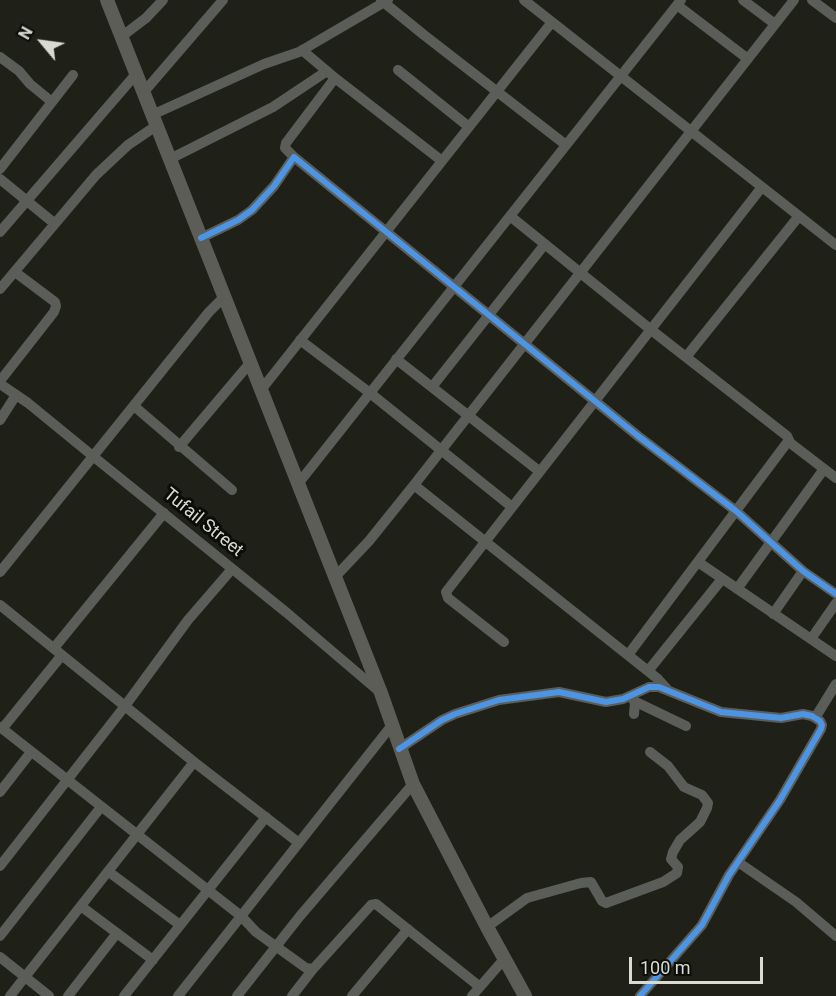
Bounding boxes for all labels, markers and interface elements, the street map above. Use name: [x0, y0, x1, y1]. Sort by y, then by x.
north arrow: [12, 12, 72, 72]
text: N: [15, 23, 37, 43]
street label: Tufail Street: [159, 484, 247, 562]
scale bar: [632, 945, 766, 983]
text: 100 m: [640, 957, 691, 978]

